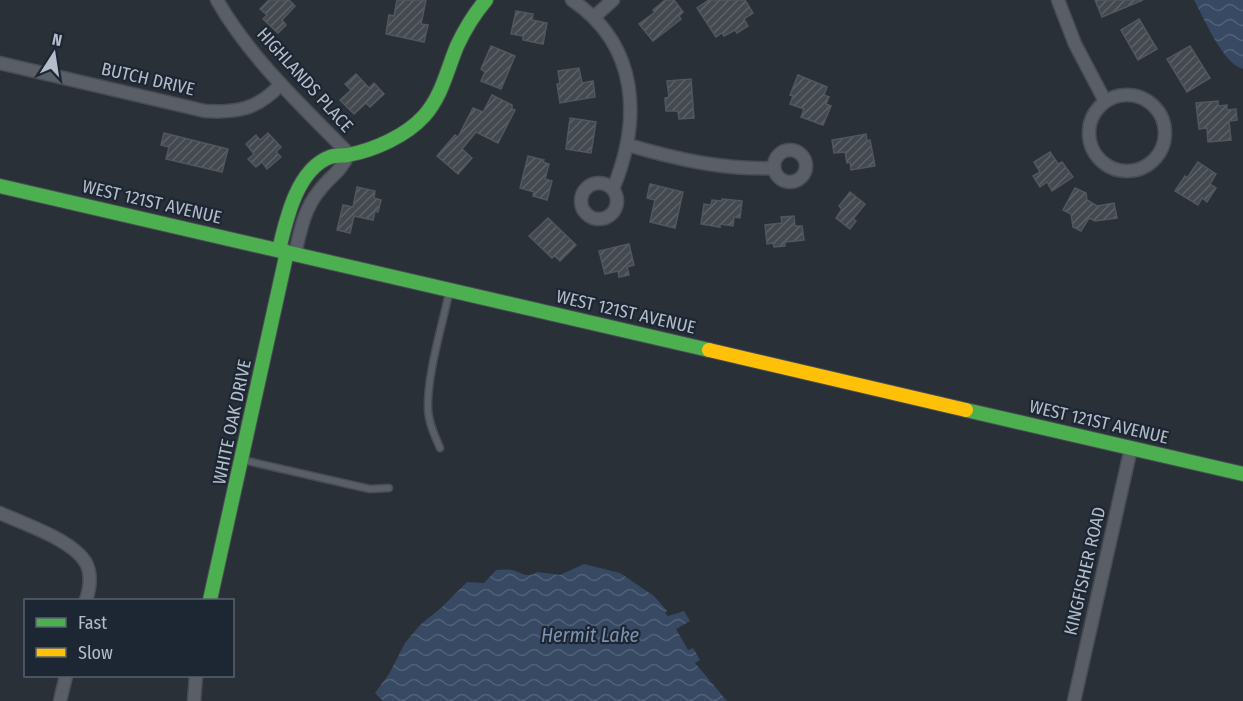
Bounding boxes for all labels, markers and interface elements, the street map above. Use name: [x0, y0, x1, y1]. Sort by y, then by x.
street label: HIGHLANDS PLACE: [252, 23, 358, 137]
north arrow: [24, 24, 84, 84]
text: N: [50, 30, 64, 50]
street label: BUTCH DRIVE: [99, 58, 197, 100]
street label: WEST 121ST AVENUE: [80, 175, 224, 229]
street label: WEST 121ST AVENUE: [554, 285, 698, 339]
street label: WHITE OAK DRIVE: [208, 358, 256, 486]
street label: WEST 121ST AVENUE: [1027, 395, 1171, 449]
street label: KINGFISHER ROAD: [1060, 505, 1110, 637]
legend: [24, 599, 234, 677]
text: Fast: [78, 612, 107, 634]
water label: Hermit Lake: [541, 623, 640, 647]
text: Slow: [78, 642, 113, 664]

